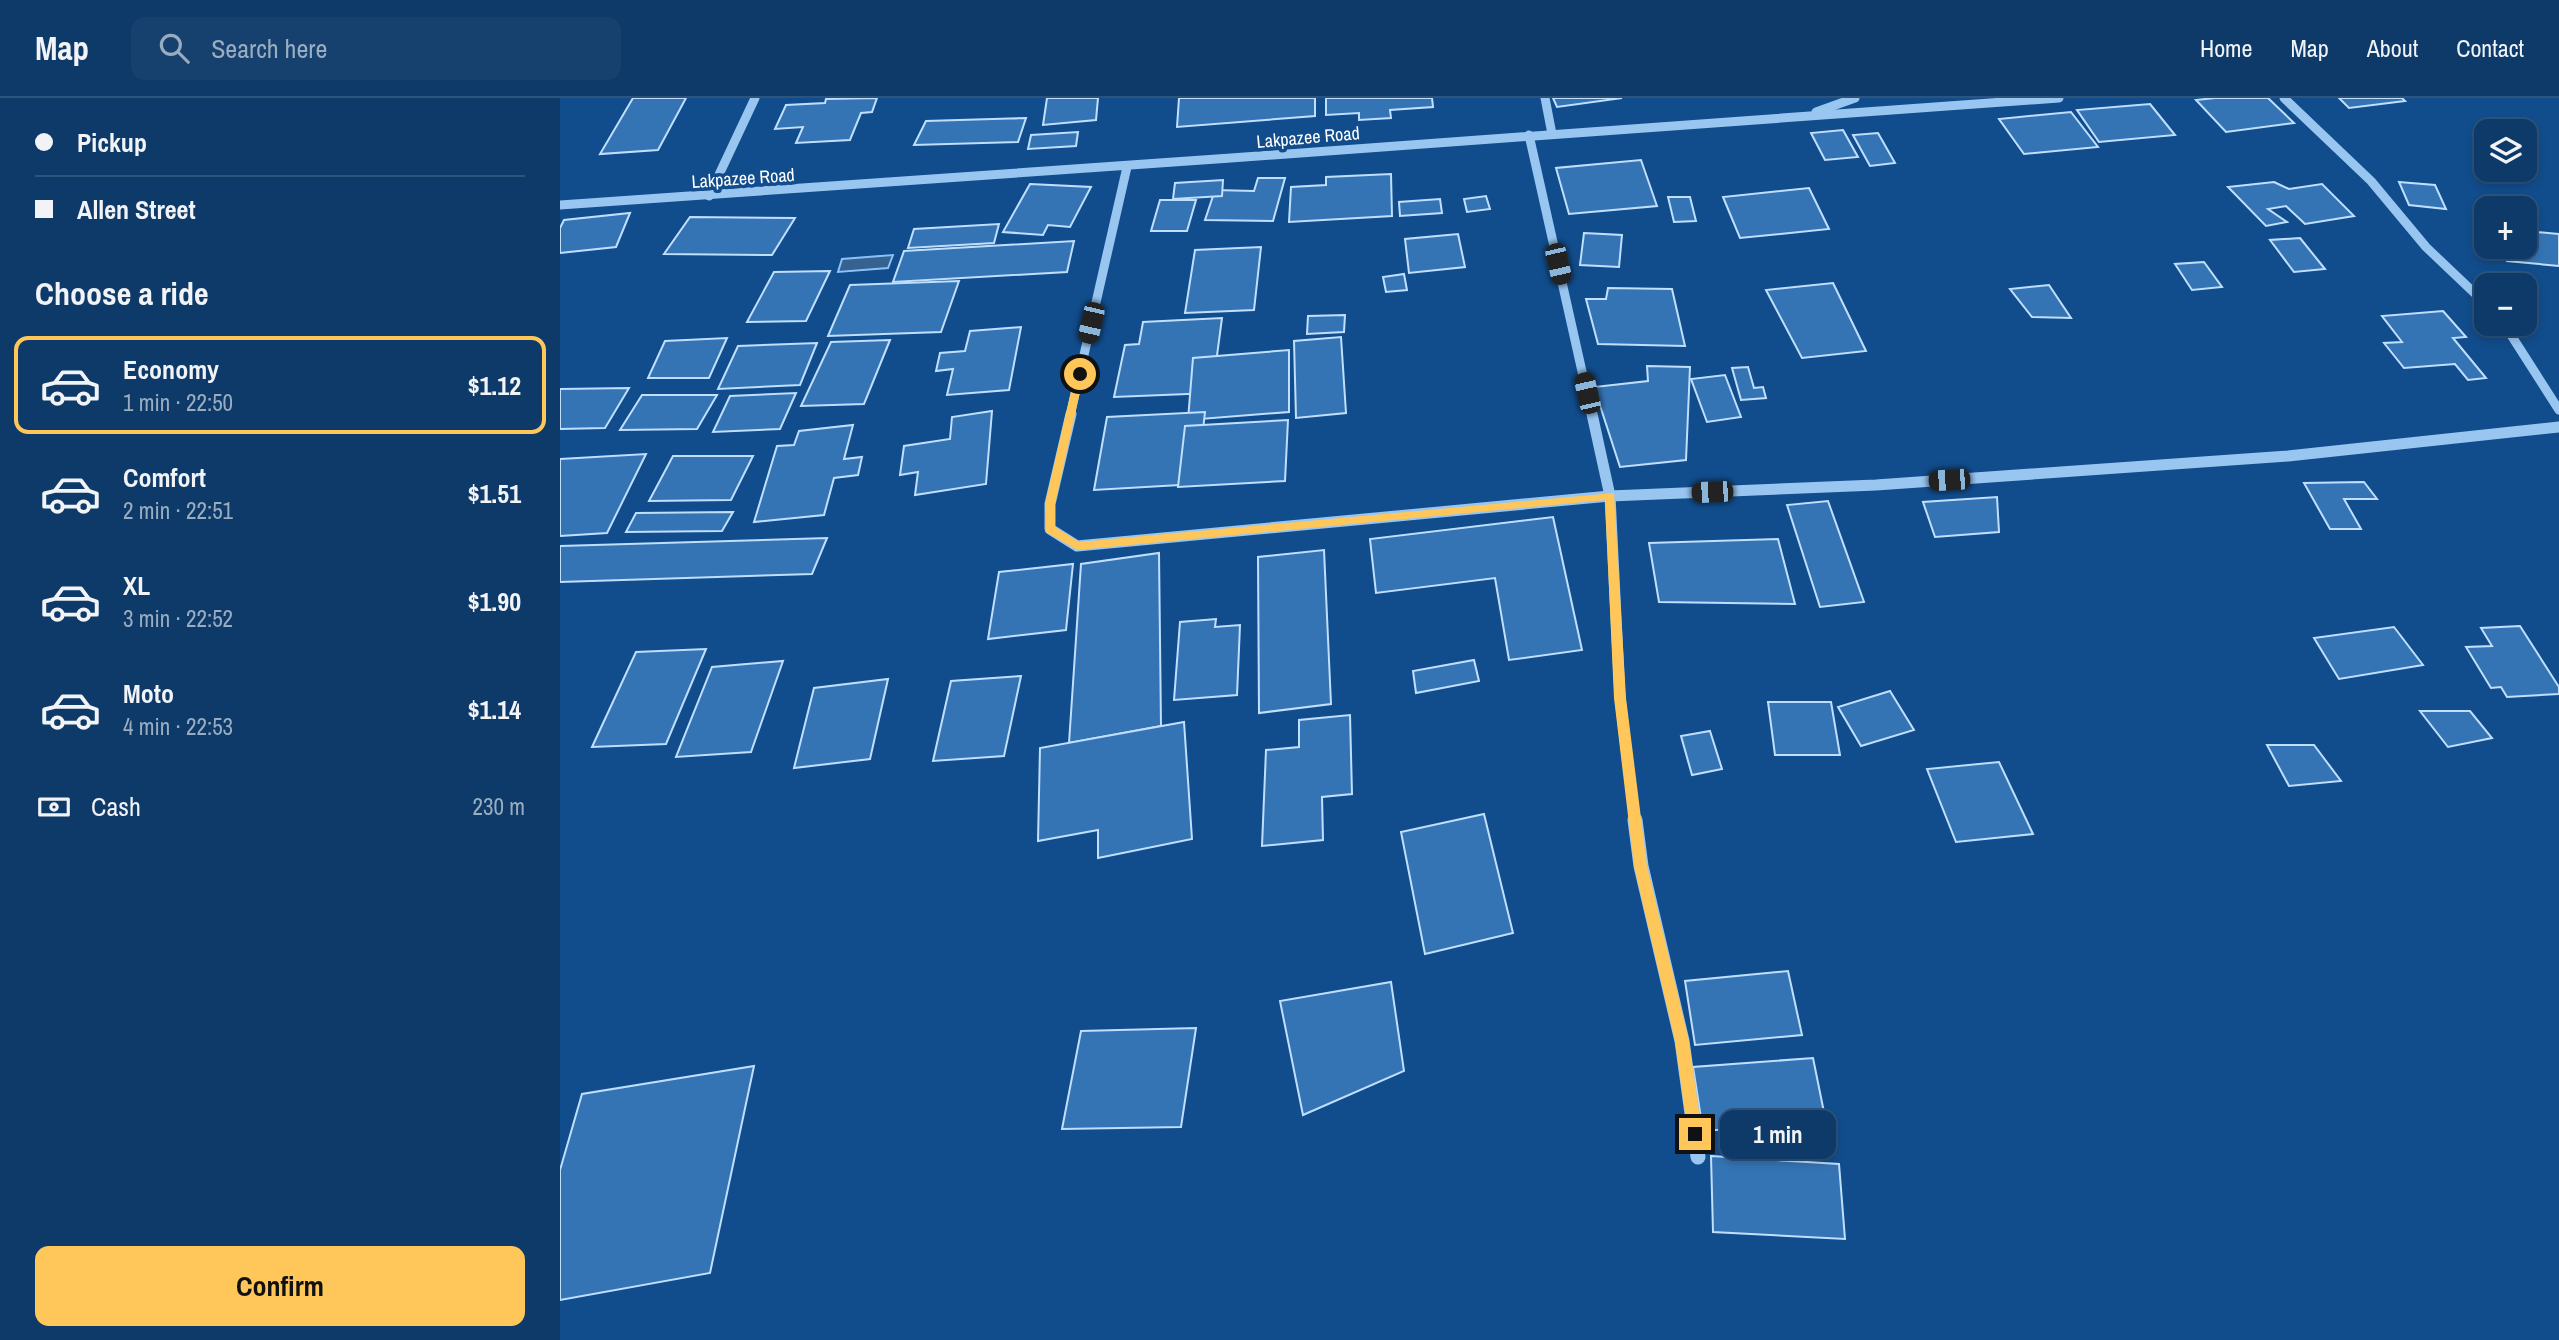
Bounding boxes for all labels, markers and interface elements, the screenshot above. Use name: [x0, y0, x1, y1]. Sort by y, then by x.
search box: [131, 17, 621, 80]
text: Map: [35, 26, 89, 70]
icon: search: [155, 29, 193, 67]
text: Search here: [211, 31, 327, 66]
text: Home: [2200, 32, 2252, 64]
text: Map: [2290, 32, 2329, 64]
text: About: [2367, 32, 2418, 64]
text: Contact: [2456, 32, 2524, 64]
map controls: [2474, 119, 2537, 336]
button: layers: [2474, 119, 2537, 182]
street label: Lakpazee Road: [1255, 120, 1361, 154]
text: Pickup: [77, 125, 147, 160]
street label: Lakpazee Road: [691, 162, 795, 194]
text: Allen Street: [77, 192, 195, 227]
button: +: [2474, 196, 2537, 259]
car: [1544, 241, 1573, 287]
text: Choose a ride: [35, 272, 209, 315]
button: −: [2474, 273, 2537, 336]
car: [1077, 300, 1106, 346]
text: Economy: [123, 352, 219, 387]
icon: car: [39, 354, 102, 417]
route start: [1064, 358, 1096, 390]
text: $1.12: [468, 368, 521, 403]
car: [1573, 370, 1602, 416]
text: 1 min · 22:50: [123, 387, 233, 418]
text: Comfort: [123, 460, 206, 495]
icon: car: [39, 462, 102, 525]
car: [1928, 468, 1971, 492]
text: $1.51: [468, 476, 521, 511]
car: [1691, 481, 1734, 503]
text: 2 min · 22:51: [123, 495, 233, 526]
text: XL: [123, 568, 150, 603]
icon: car: [39, 570, 102, 633]
text: $1.90: [468, 584, 521, 619]
text: 3 min · 22:52: [123, 603, 233, 634]
text: Moto: [123, 676, 174, 711]
icon: car: [39, 678, 102, 741]
text: $1.14: [468, 692, 521, 727]
text: 4 min · 22:53: [123, 711, 233, 742]
icon: cash: [35, 788, 73, 826]
text: Cash: [91, 789, 141, 824]
text: 230 m: [473, 791, 525, 822]
callout: 1 min: [1720, 1110, 1835, 1158]
route end: [1679, 1118, 1711, 1150]
text: 1 min: [1753, 1119, 1803, 1150]
button: Confirm: [35, 1246, 525, 1326]

